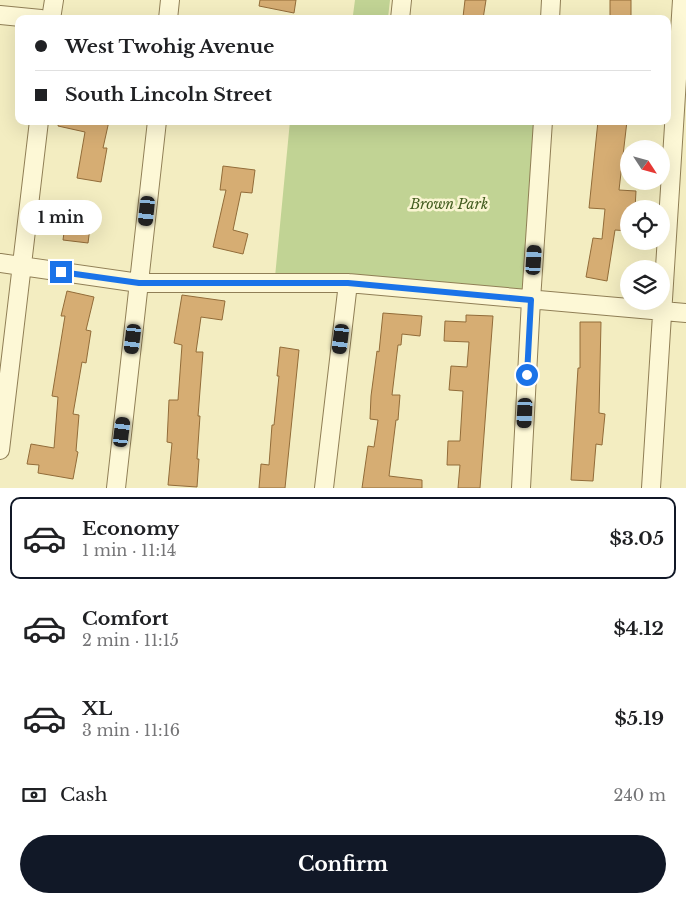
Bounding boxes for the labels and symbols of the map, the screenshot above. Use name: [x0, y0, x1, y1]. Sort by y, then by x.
north arrow: [620, 140, 670, 190]
car: [137, 195, 156, 227]
park label: Brown Park: [409, 195, 488, 213]
callout: 1 min: [20, 200, 102, 234]
car: [525, 245, 542, 275]
route end: [50, 261, 72, 283]
car: [123, 323, 142, 355]
car: [331, 323, 350, 355]
route start: [516, 364, 538, 386]
car: [516, 398, 533, 428]
car: [112, 416, 131, 448]

